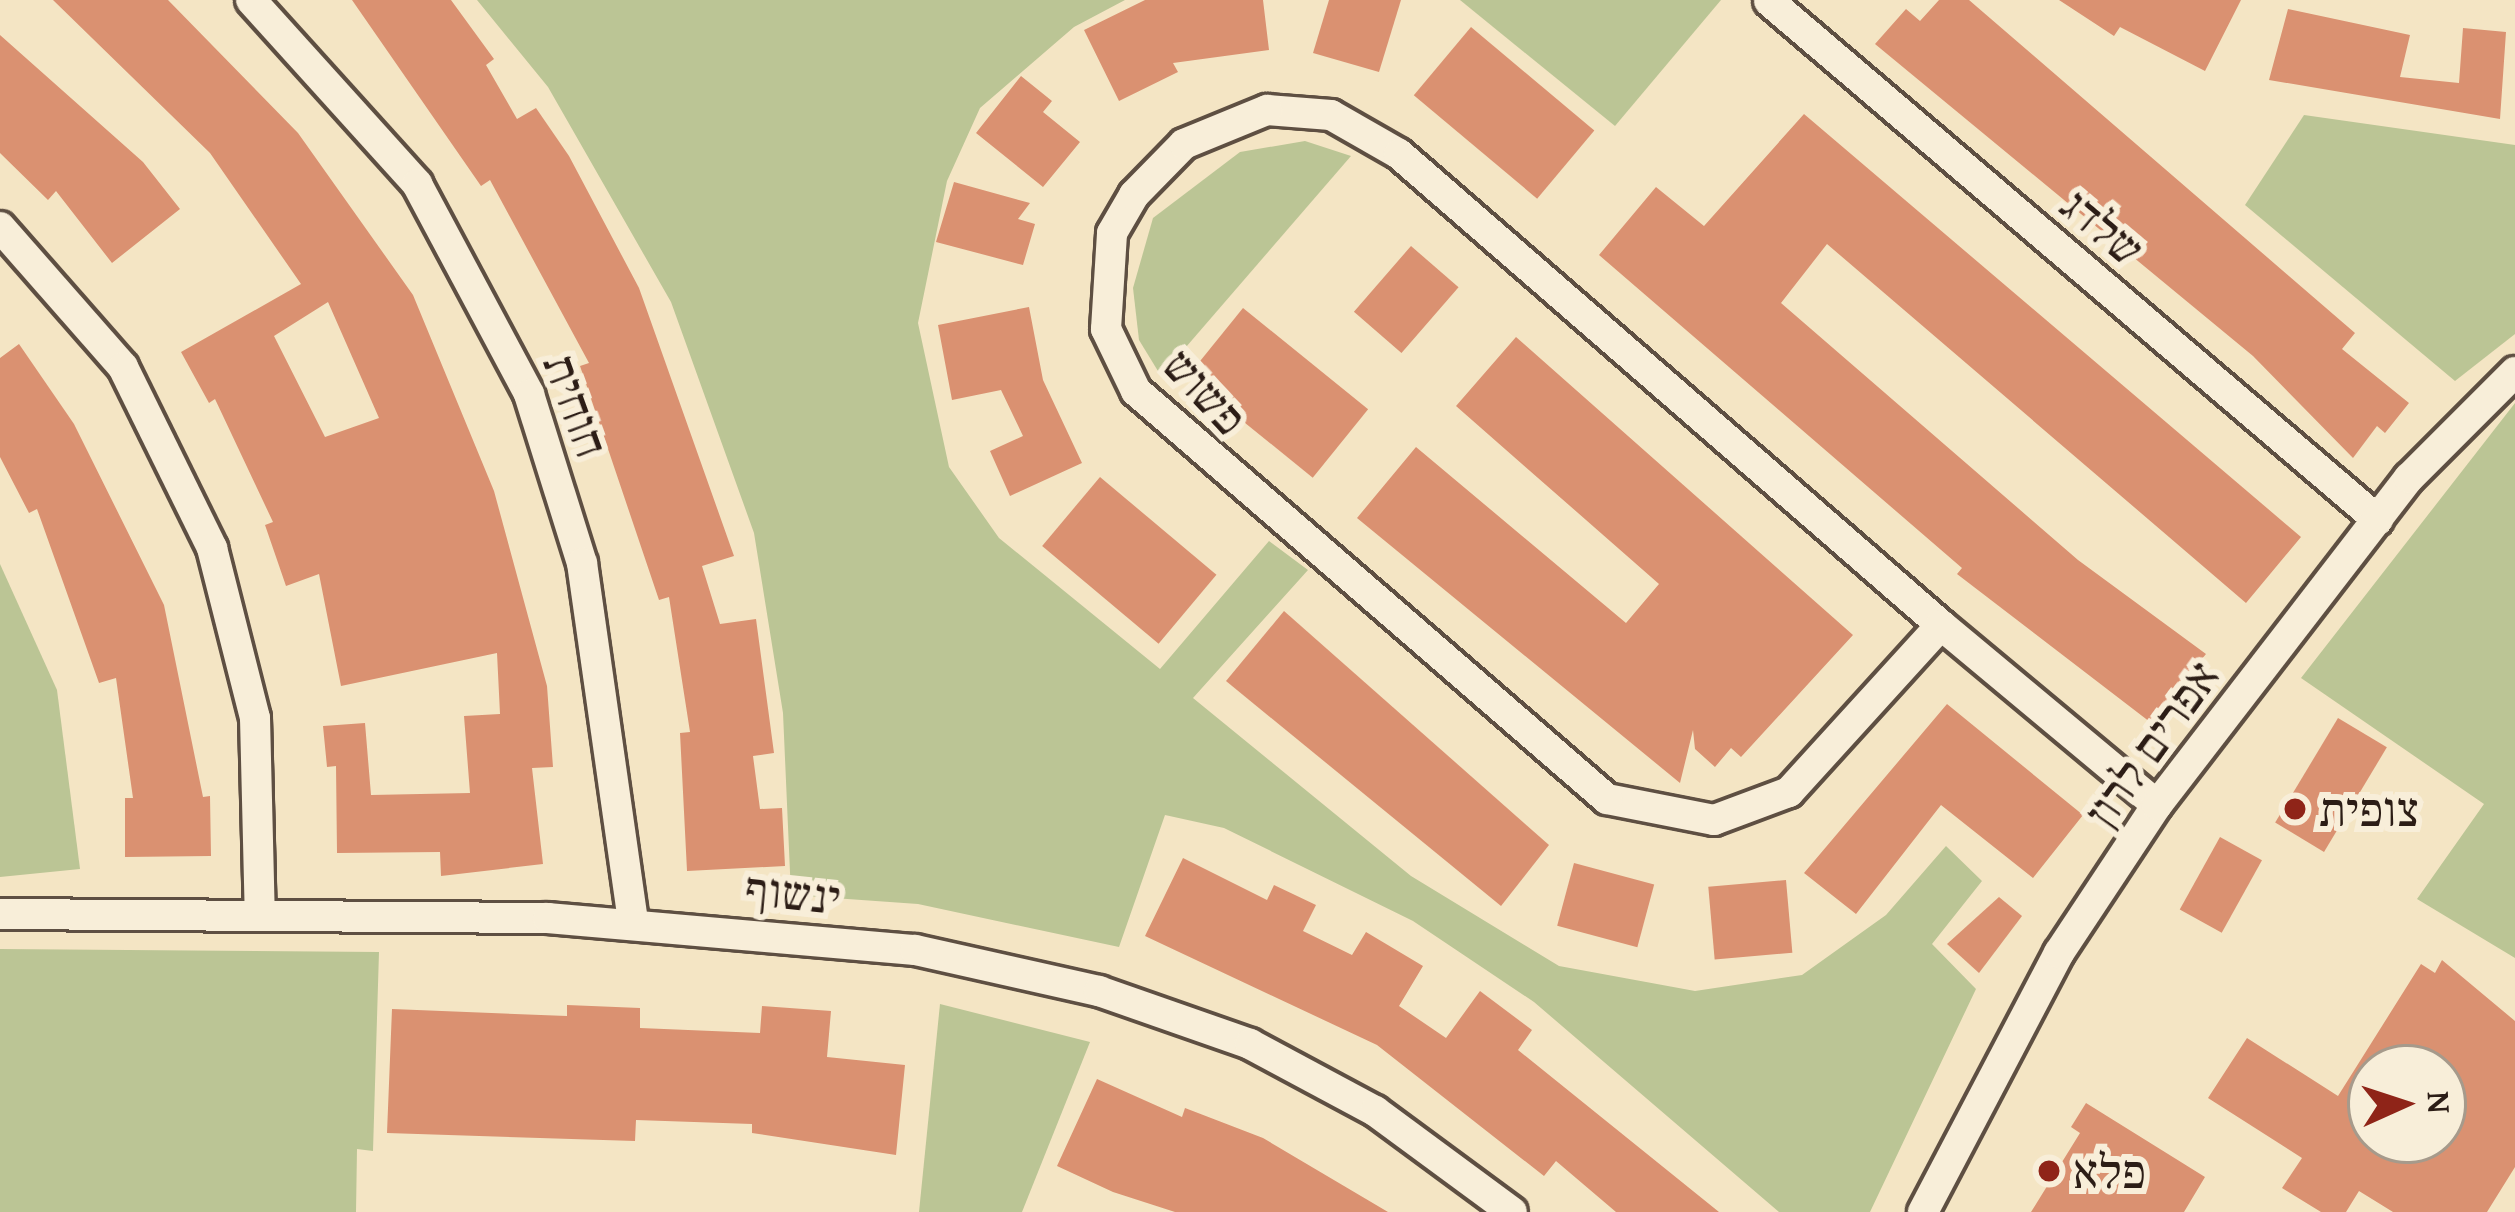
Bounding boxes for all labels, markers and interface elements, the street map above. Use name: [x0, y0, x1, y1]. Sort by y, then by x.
street label: שלדג: [2050, 175, 2156, 277]
street label: פשוש: [1152, 336, 1260, 446]
street label: חוחית: [532, 346, 622, 464]
street label: אפרים לרון: [2071, 649, 2231, 837]
place label: צופית: [2319, 780, 2419, 838]
marker: צופית: [2282, 796, 2308, 822]
street label: ינשוף: [743, 858, 843, 926]
north arrow: [2347, 1044, 2467, 1164]
text: N: [2415, 1090, 2464, 1115]
place label: פלא: [2073, 1142, 2146, 1200]
marker: פלא: [2036, 1158, 2062, 1184]

